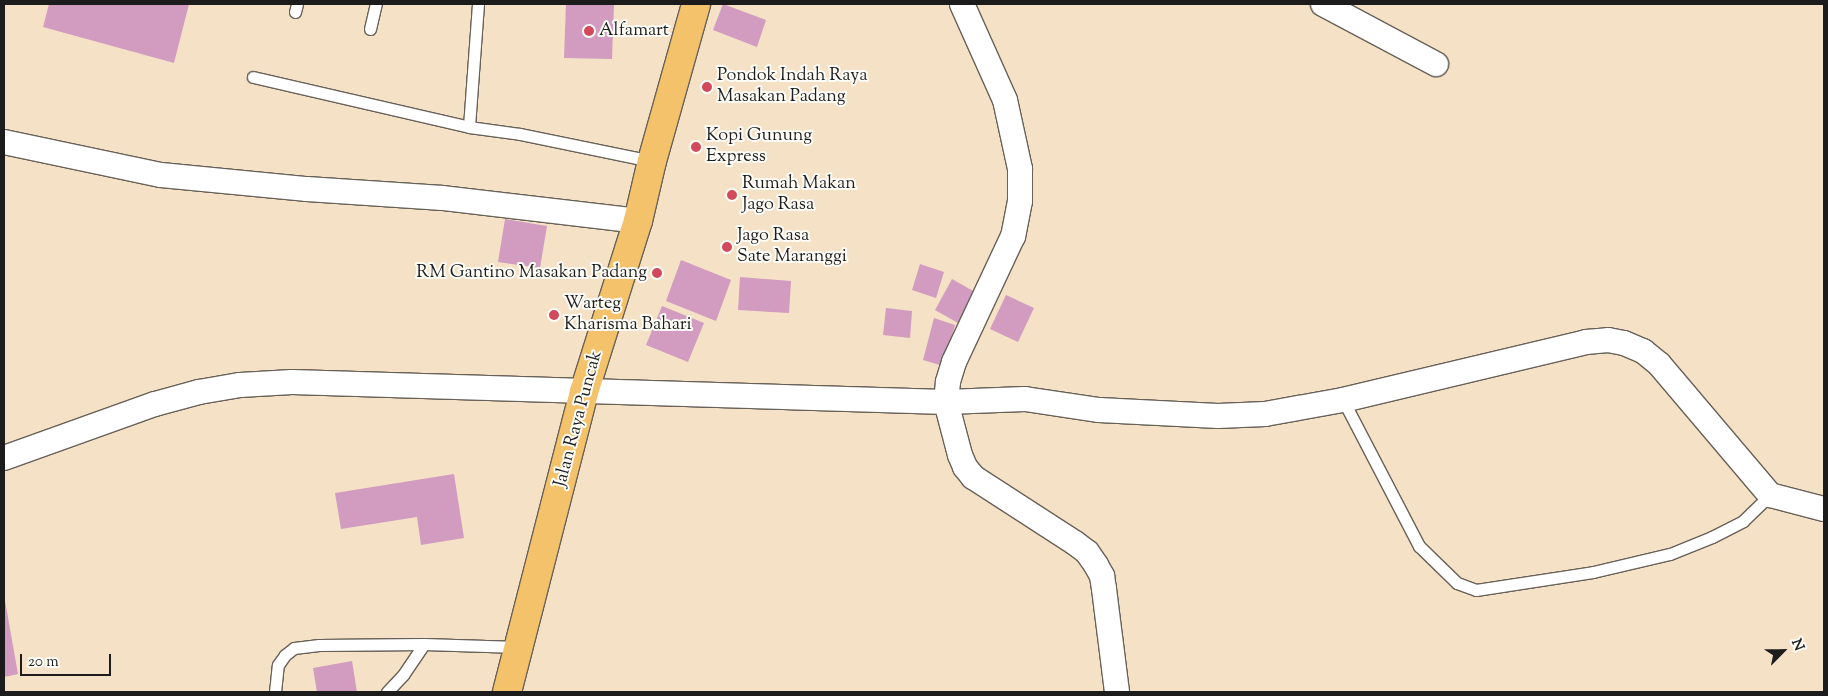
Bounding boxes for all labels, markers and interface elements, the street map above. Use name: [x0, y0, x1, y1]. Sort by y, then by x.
place label: Alfamart: [599, 20, 669, 42]
marker: Alfamart: [583, 25, 595, 37]
place label: Pondok Indah Raya Masakan Padang: [717, 66, 868, 108]
marker: Pondok Indah Raya Masakan Padang: [701, 81, 713, 93]
place label: Kopi Gunung Express: [706, 126, 812, 168]
marker: Kopi Gunung Express: [690, 141, 702, 153]
place label: Rumah Makan Jago Rasa: [742, 174, 856, 216]
marker: Rumah Makan Jago Rasa: [726, 189, 738, 201]
place label: Jago Rasa Sate Maranggi: [737, 226, 847, 268]
marker: Jago Rasa Sate Maranggi: [721, 241, 733, 253]
place label: RM Gantino Masakan Padang: [416, 262, 647, 284]
marker: RM Gantino Masakan Padang: [651, 267, 663, 279]
place label: Warteg Kharisma Bahari: [564, 294, 692, 336]
marker: Warteg Kharisma Bahari: [548, 309, 560, 321]
street label: Jalan Raya Puncak: [550, 348, 608, 490]
north arrow: [1758, 626, 1808, 676]
text: N: [1785, 636, 1808, 654]
scale bar: [22, 644, 114, 676]
text: 20 m: [28, 652, 59, 673]

